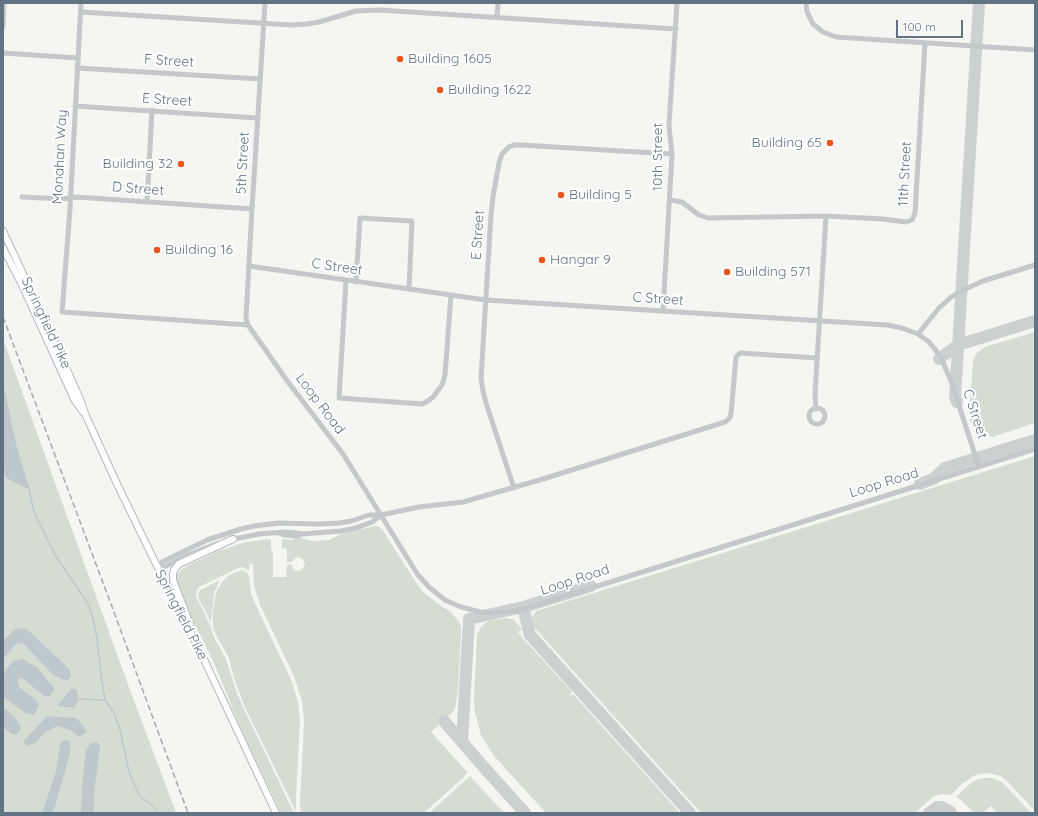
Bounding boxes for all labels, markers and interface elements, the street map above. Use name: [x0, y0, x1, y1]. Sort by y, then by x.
scale bar: [898, 12, 965, 38]
text: 100 m: [903, 19, 936, 34]
street label: F Street: [143, 51, 195, 71]
place label: Building 1605: [408, 51, 492, 67]
marker: Building 1605: [395, 54, 405, 64]
place label: Building 1622: [448, 82, 532, 98]
marker: Building 1622: [435, 85, 445, 95]
street label: E Street: [141, 90, 193, 110]
street label: Monahan Way: [49, 109, 71, 205]
street label: 10th Street: [650, 123, 666, 191]
street label: 5th Street: [233, 131, 253, 195]
place label: Building 65: [752, 135, 822, 151]
marker: Building 65: [825, 138, 835, 148]
street label: 11th Street: [895, 141, 915, 207]
place label: Building 32: [103, 156, 173, 172]
marker: Building 32: [176, 159, 186, 169]
street label: D Street: [111, 179, 165, 199]
place label: Building 5: [569, 187, 632, 203]
marker: Building 5: [556, 190, 566, 200]
street label: E Street: [468, 209, 488, 261]
place label: Building 16: [165, 242, 233, 258]
marker: Building 16: [152, 245, 162, 255]
place label: Hangar 9: [550, 252, 611, 268]
street label: C Street: [310, 255, 364, 279]
marker: Hangar 9: [537, 255, 547, 265]
place label: Building 571: [735, 264, 811, 280]
marker: Building 571: [722, 267, 732, 277]
street label: Springfield Pike: [17, 274, 75, 372]
street label: C Street: [632, 289, 684, 309]
street label: Loop Road: [292, 370, 348, 438]
street label: C Street: [959, 387, 991, 441]
street label: Loop Road: [847, 465, 921, 501]
street label: Loop Road: [538, 561, 612, 599]
street label: Springfield Pike: [151, 567, 211, 663]

